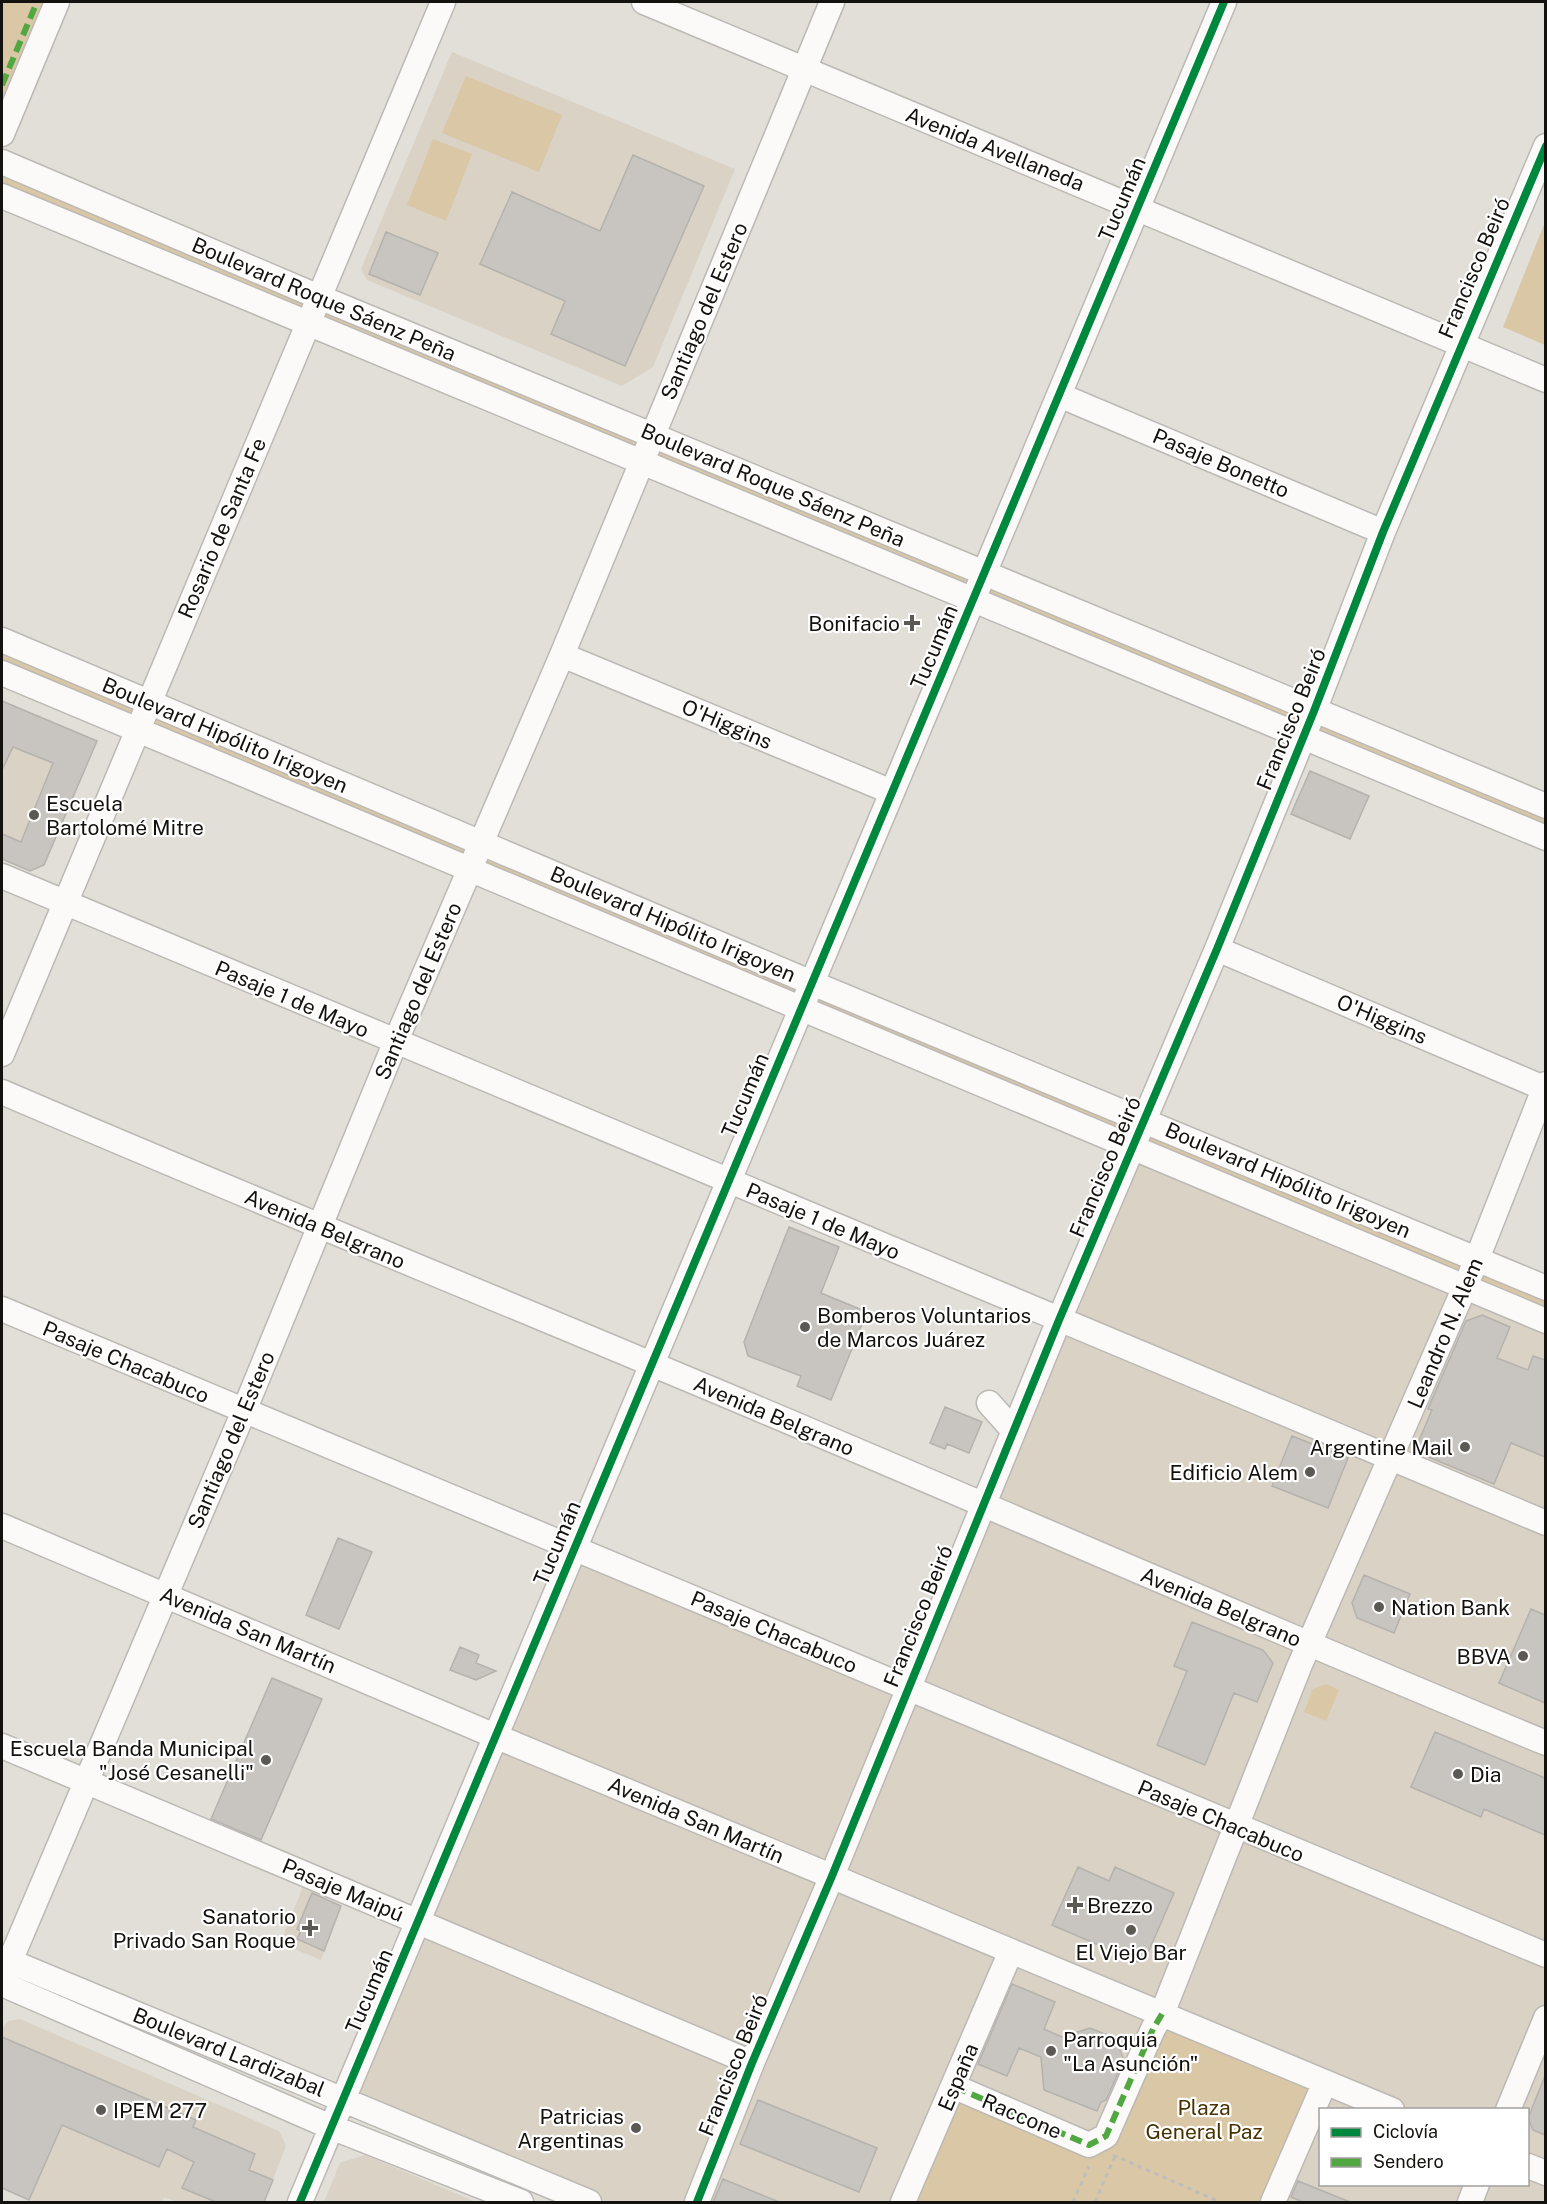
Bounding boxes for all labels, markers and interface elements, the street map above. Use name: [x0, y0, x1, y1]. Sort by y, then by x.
street label: Avenida Avellaneda: [902, 102, 1088, 196]
street label: Tucumán: [1093, 153, 1151, 245]
street label: Francisco Beiró: [1433, 194, 1515, 342]
street label: Santiago del Estero: [655, 219, 753, 403]
street label: Boulevard Roque Sáenz Peña: [188, 232, 460, 366]
street label: Boulevard Roque Sáenz Peña: [637, 418, 909, 552]
street label: Pasaje Bonetto: [1149, 423, 1293, 503]
street label: Rosario de Santa Fe: [173, 434, 271, 622]
street label: Tucumán: [905, 601, 963, 693]
place label: Bonifacio: [808, 611, 900, 636]
marker: Bonifacio: [905, 616, 919, 630]
street label: Francisco Beiró: [1251, 644, 1331, 794]
street label: Boulevard Hipólito Irigoyen: [98, 672, 352, 798]
street label: O'Higgins: [678, 694, 776, 754]
place label: Escuela Bartolomé Mitre: [46, 791, 204, 840]
marker: Escuela Bartolomé Mitre: [27, 808, 41, 822]
street label: Boulevard Hipólito Irigoyen: [546, 861, 800, 987]
street label: Santiago del Estero: [369, 899, 467, 1083]
street label: Pasaje 1 de Mayo: [211, 955, 373, 1043]
street label: O'Higgins: [1333, 989, 1431, 1049]
street label: Tucumán: [716, 1049, 774, 1141]
street label: Francisco Beiró: [1064, 1093, 1146, 1241]
street label: Boulevard Hipólito Irigoyen: [1161, 1117, 1415, 1243]
street label: Pasaje 1 de Mayo: [742, 1177, 904, 1265]
street label: Avenida Belgrano: [241, 1184, 409, 1274]
street label: Leandro N. Alem: [1402, 1254, 1488, 1412]
place label: Bomberos Voluntarios de Marcos Juárez: [817, 1303, 1031, 1352]
street label: Pasaje Chacabuco: [39, 1316, 213, 1408]
marker: Bomberos Voluntarios de Marcos Juárez: [798, 1320, 812, 1334]
street label: Santiago del Estero: [182, 1348, 280, 1532]
street label: Avenida Belgrano: [690, 1371, 858, 1461]
place label: Argentine Mail: [1310, 1435, 1453, 1460]
marker: Argentine Mail: [1458, 1440, 1472, 1454]
place label: Edificio Alem: [1170, 1460, 1298, 1485]
marker: Edificio Alem: [1303, 1465, 1317, 1479]
street label: Tucumán: [528, 1497, 586, 1589]
street label: Francisco Beiró: [878, 1541, 958, 1691]
street label: Avenida Belgrano: [1137, 1562, 1305, 1652]
street label: Avenida San Martín: [156, 1582, 340, 1678]
street label: Pasaje Chacabuco: [687, 1586, 861, 1678]
place label: Nation Bank: [1391, 1595, 1510, 1620]
marker: Nation Bank: [1372, 1600, 1386, 1614]
place label: BBVA: [1457, 1644, 1511, 1669]
marker: BBVA: [1516, 1649, 1530, 1663]
place label: Escuela Banda Municipal "José Cesanelli": [10, 1736, 254, 1785]
marker: Escuela Banda Municipal "José Cesanelli": [259, 1753, 273, 1767]
place label: Dia: [1470, 1762, 1501, 1787]
marker: Dia: [1451, 1767, 1465, 1781]
street label: Avenida San Martín: [604, 1772, 788, 1868]
street label: Pasaje Chacabuco: [1134, 1775, 1308, 1867]
street label: Pasaje Maipú: [279, 1853, 407, 1927]
place label: Brezzo: [1087, 1893, 1153, 1918]
marker: Brezzo: [1068, 1898, 1082, 1912]
place label: Sanatorio Privado San Roque: [113, 1904, 296, 1953]
marker: Sanatorio Privado San Roque: [301, 1919, 319, 1937]
marker: El Viejo Bar: [1124, 1923, 1138, 1937]
place label: El Viejo Bar: [1075, 1940, 1187, 1965]
street label: Tucumán: [340, 1945, 398, 2037]
street label: Francisco Beiró: [693, 1990, 773, 2140]
street label: Boulevard Lardizabal: [129, 2002, 329, 2102]
place label: Parroquia "La Asunción": [1063, 2027, 1198, 2076]
street label: España: [933, 2039, 983, 2115]
marker: Parroquia "La Asunción": [1044, 2044, 1058, 2058]
street label: Raccone: [978, 2088, 1066, 2144]
park label: Plaza General Paz: [1145, 2095, 1263, 2144]
place label: IPEM 277: [113, 2098, 207, 2123]
marker: IPEM 277: [94, 2103, 108, 2117]
place label: Patricias Argentinas: [517, 2104, 624, 2153]
legend: [1319, 2108, 1529, 2186]
marker: Patricias Argentinas: [629, 2121, 643, 2135]
text: Ciclovía: [1373, 2121, 1438, 2142]
text: Sendero: [1373, 2151, 1444, 2172]

